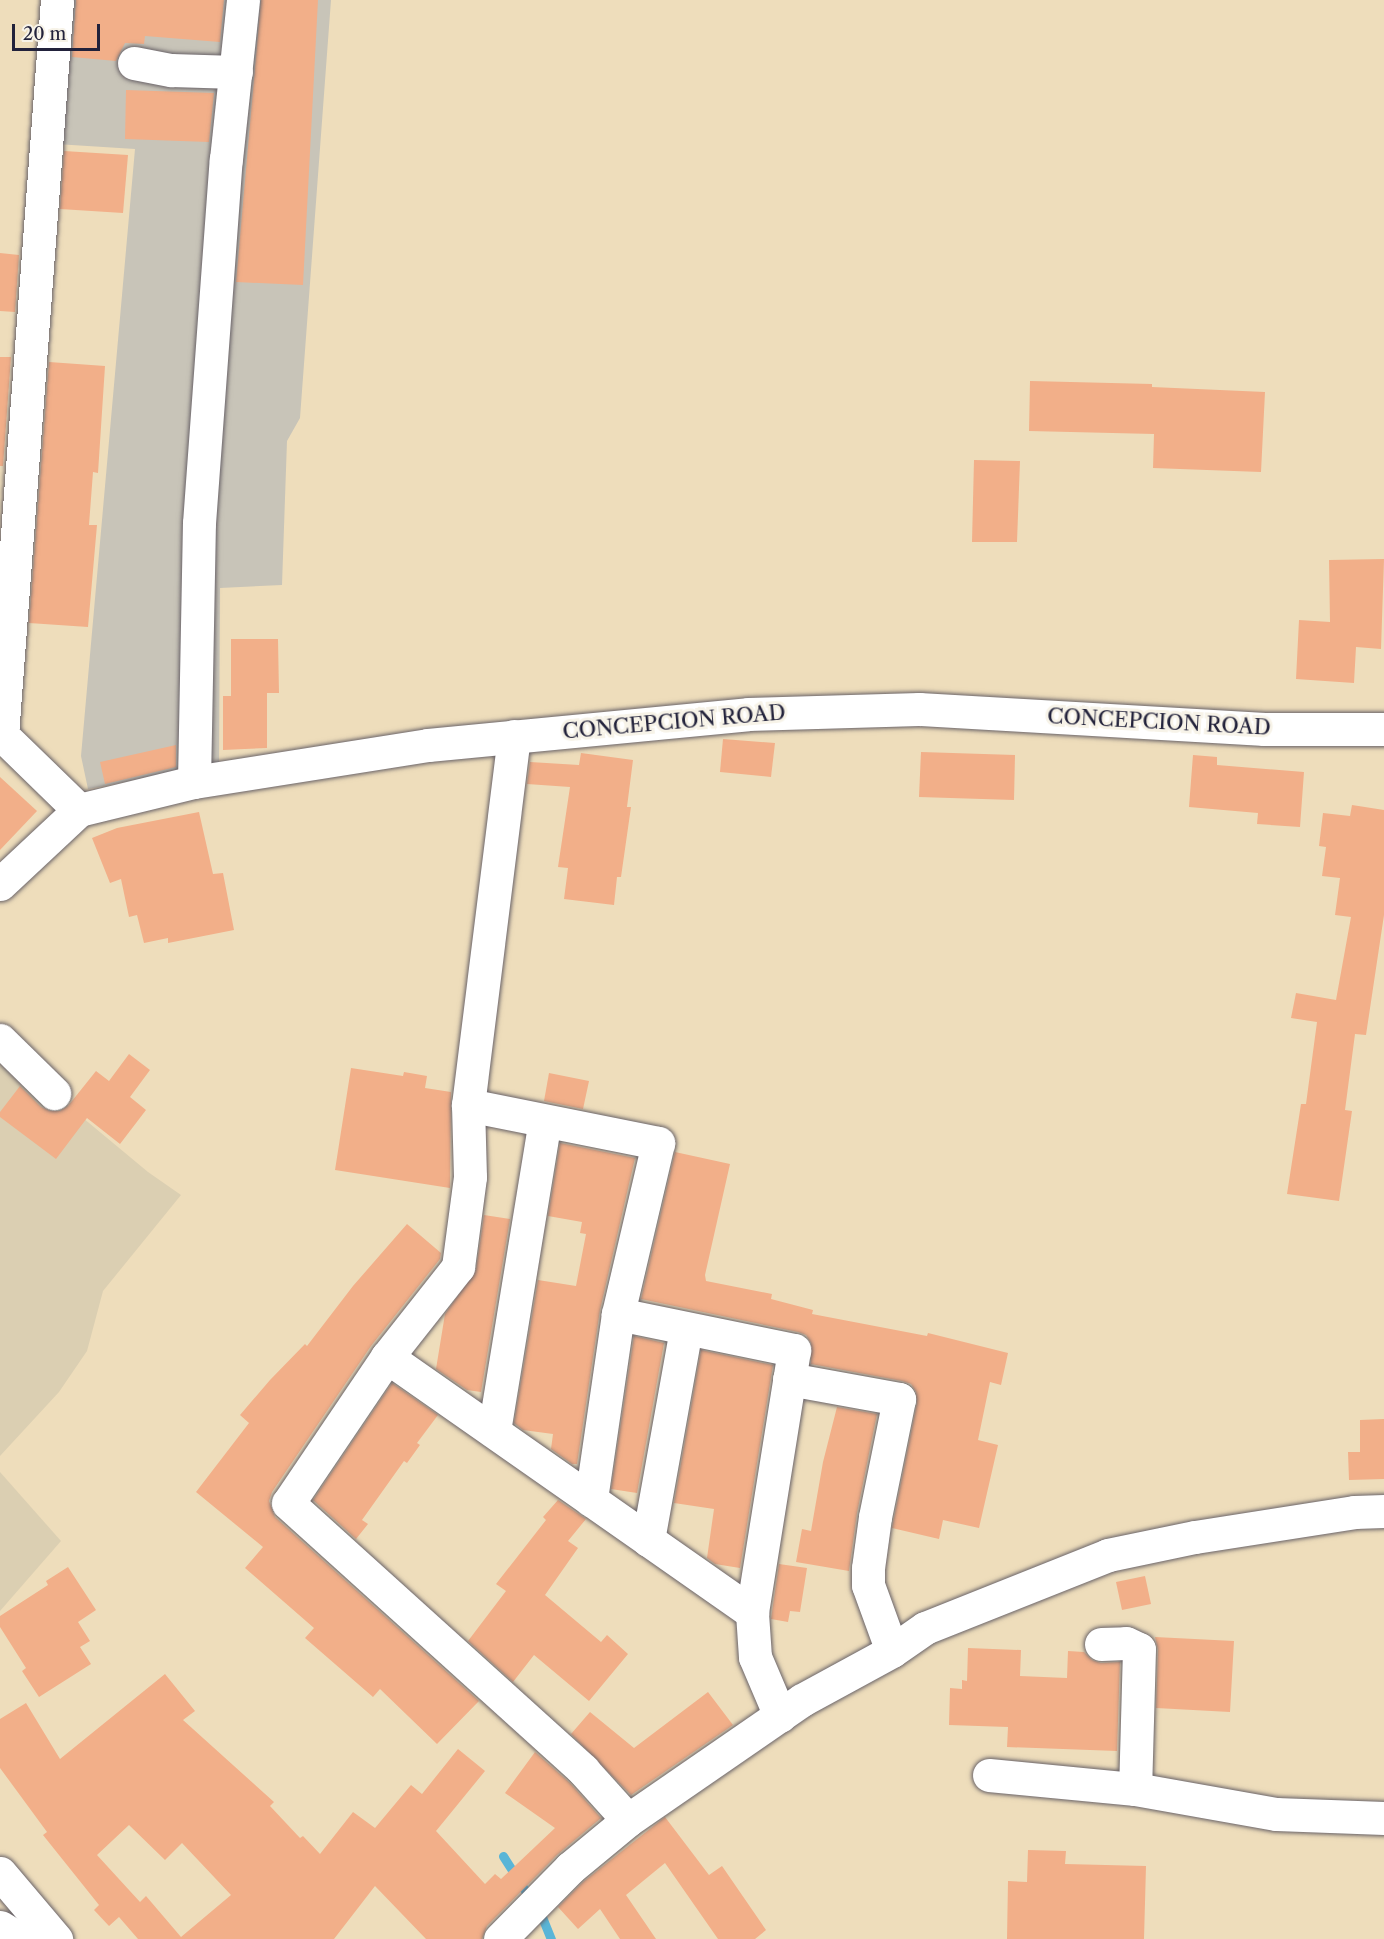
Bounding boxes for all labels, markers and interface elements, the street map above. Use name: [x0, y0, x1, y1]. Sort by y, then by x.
scale bar: [15, 12, 104, 50]
text: 20 m: [23, 23, 66, 45]
street label: CONCEPCION ROAD: [561, 700, 787, 744]
street label: CONCEPCION ROAD: [1047, 704, 1271, 740]

